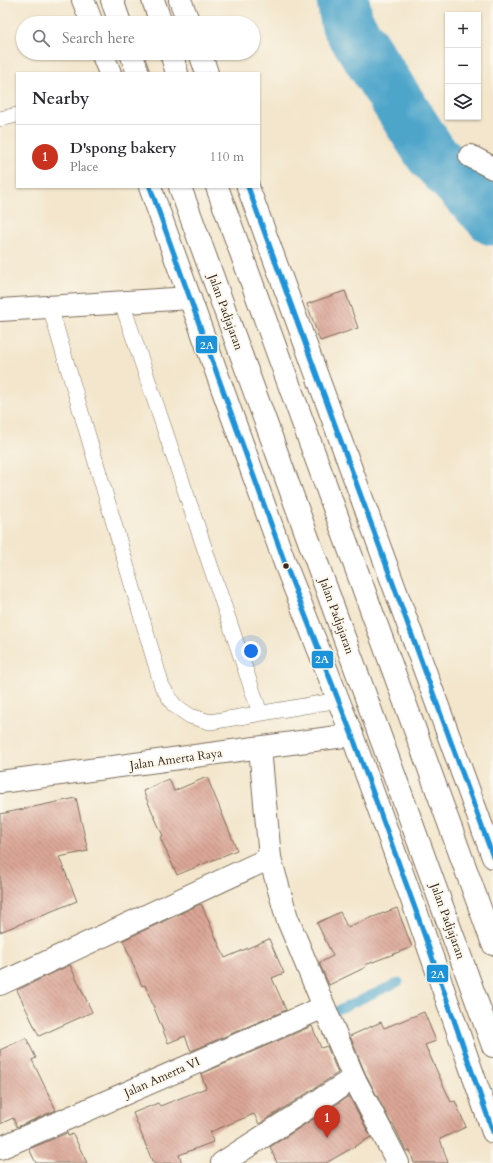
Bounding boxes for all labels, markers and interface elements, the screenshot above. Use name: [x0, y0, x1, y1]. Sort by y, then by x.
map controls: [445, 12, 481, 120]
button: +: [445, 12, 481, 48]
search box: [16, 16, 260, 60]
icon: search: [30, 27, 52, 49]
text: Search here: [62, 28, 135, 48]
button: −: [445, 48, 481, 84]
button: layers: [445, 84, 481, 120]
text: Nearby: [32, 87, 89, 110]
text: D'spong bakery: [70, 138, 177, 158]
text: 1: [42, 148, 48, 166]
text: 110 m: [210, 148, 244, 166]
text: Place: [70, 158, 98, 176]
street label: Jalan Padjajaran: [204, 270, 247, 352]
line badge: 2A: [195, 335, 218, 354]
text: 2A: [200, 338, 215, 353]
unlabelled marker: [281, 561, 291, 571]
street label: Jalan Padjajaran: [315, 574, 358, 656]
your location: [241, 641, 261, 661]
line badge: 2A: [311, 650, 334, 669]
text: 2A: [315, 652, 330, 667]
street label: Jalan Amerta Raya: [127, 744, 224, 774]
street label: Jalan Padjajaran: [426, 879, 469, 961]
line badge: 2A: [426, 964, 449, 983]
text: 2A: [431, 967, 446, 982]
street label: Jalan Amerta VI: [120, 1053, 202, 1102]
pin: 1: [314, 1105, 340, 1138]

